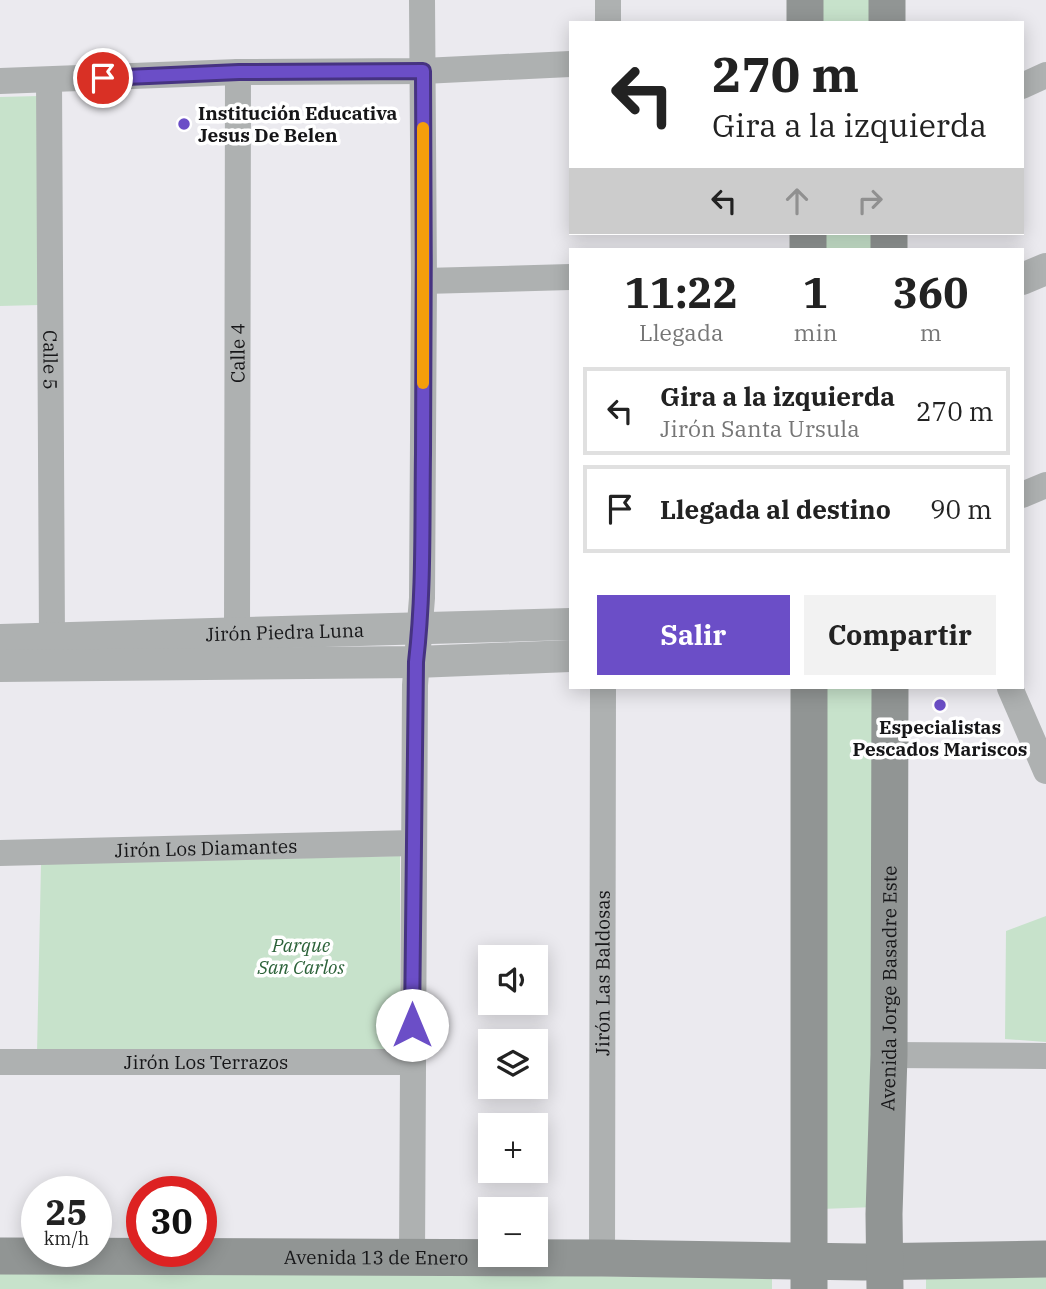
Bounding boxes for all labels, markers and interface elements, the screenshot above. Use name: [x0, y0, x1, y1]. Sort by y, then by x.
text: 270 m: [712, 42, 859, 105]
pin: [73, 48, 133, 108]
icon: left: [597, 49, 688, 140]
icon: arrive: [84, 59, 122, 97]
place label: Institución Educativa Jesus De Belen: [198, 101, 398, 147]
text: Gira a la izquierda: [712, 104, 987, 146]
marker: Institución Educativa Jesus De Belen: [176, 116, 192, 132]
icon: left: [705, 182, 743, 220]
icon: ahead: [778, 182, 816, 220]
icon: right: [851, 182, 889, 220]
text: 11:22: [624, 265, 738, 320]
text: 1: [803, 265, 828, 320]
text: 360: [893, 265, 968, 320]
text: Llegada: [639, 317, 723, 347]
text: min: [794, 317, 837, 347]
text: m: [920, 317, 942, 347]
street label: Calle 4: [225, 323, 250, 383]
street label: Calle 5: [38, 330, 63, 390]
text: Gira a la izquierda: [660, 379, 895, 413]
icon: left: [601, 392, 639, 430]
text: 270 m: [916, 394, 994, 428]
text: Jirón Santa Ursula: [660, 413, 860, 443]
icon: arrive: [601, 490, 639, 528]
text: Llegada al destino: [660, 492, 891, 526]
text: 90 m: [930, 492, 992, 526]
button: Salir: [597, 595, 790, 675]
button: Compartir: [804, 595, 996, 675]
street label: Jirón Piedra Luna: [205, 618, 365, 646]
marker: Especialistas Pescados Mariscos: [932, 697, 948, 713]
place label: Especialistas Pescados Mariscos: [853, 715, 1028, 761]
street label: Jirón Los Diamantes: [114, 834, 298, 862]
street label: Avenida Jorge Basadre Este: [875, 865, 902, 1111]
street label: Jirón Las Baldosas: [590, 890, 615, 1056]
park label: Parque San Carlos: [256, 933, 345, 979]
map controls: [478, 945, 548, 1267]
button: sound: [478, 945, 548, 1015]
position arrow: [375, 988, 449, 1062]
button: layers: [478, 1029, 548, 1099]
street label: Jirón Los Terrazos: [124, 1050, 288, 1074]
button: +: [478, 1113, 548, 1183]
speed limit sign: 30: [126, 1176, 217, 1267]
text: 25: [45, 1189, 88, 1235]
button: −: [478, 1197, 548, 1267]
text: km/h: [44, 1227, 89, 1250]
street label: Avenida 13 de Enero: [284, 1245, 468, 1270]

